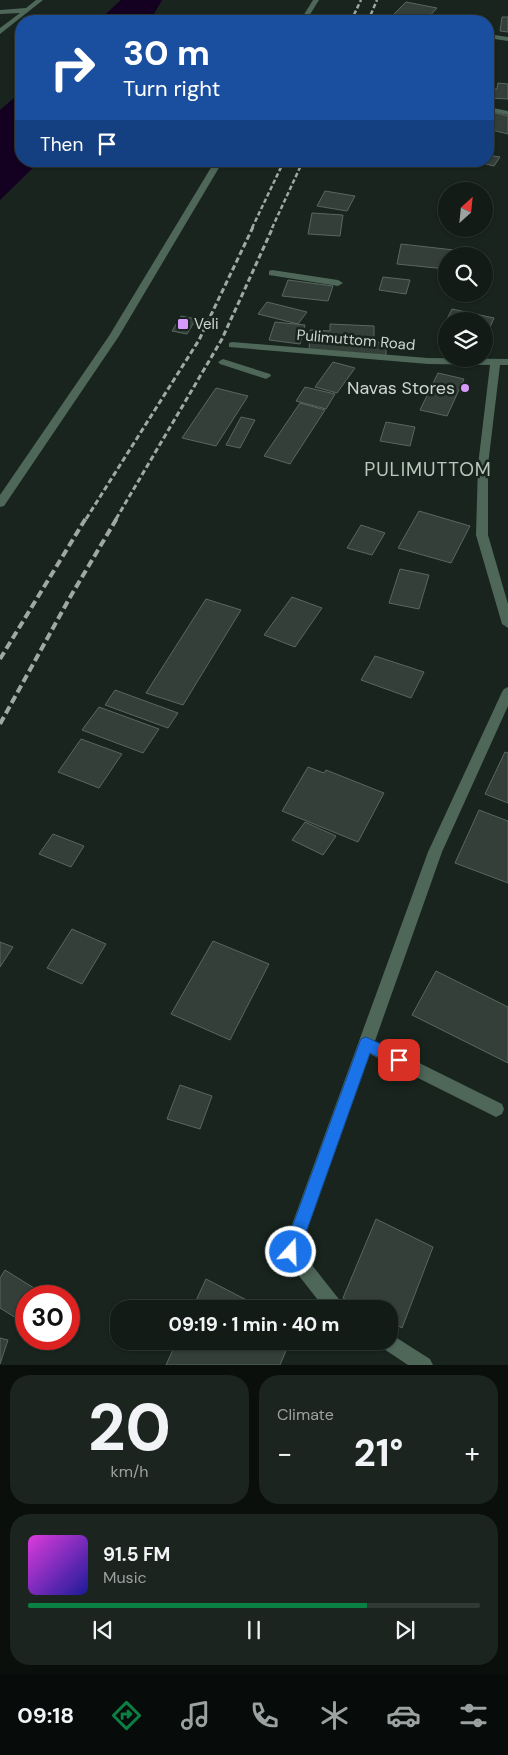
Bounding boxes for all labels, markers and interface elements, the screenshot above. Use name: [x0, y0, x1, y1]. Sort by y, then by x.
text: 30 m: [123, 30, 210, 76]
icon: right: [40, 35, 105, 100]
text: Turn right: [123, 74, 220, 103]
icon: arrive: [93, 130, 121, 158]
text: Then: [40, 132, 83, 157]
north arrow: [438, 182, 492, 238]
map controls: [438, 182, 493, 367]
button: search: [438, 247, 493, 302]
button: layers: [438, 312, 493, 367]
place label: Veli: [194, 314, 219, 334]
marker: Veli: [176, 317, 190, 331]
street label: Pulimuttom Road: [296, 325, 416, 355]
place label: Navas Stores: [347, 376, 455, 400]
marker: Navas Stores: [459, 382, 471, 394]
district label: PULIMUTTOM: [364, 457, 492, 482]
pin: [378, 1039, 420, 1081]
icon: arrive: [385, 1046, 413, 1074]
position arrow: [264, 1225, 316, 1277]
speed limit sign: 30: [15, 1285, 80, 1350]
text: 09:19 · 1 min · 40 m: [169, 1312, 339, 1337]
text: 20: [88, 1386, 171, 1470]
text: Climate: [277, 1404, 334, 1425]
text: 21°: [354, 1428, 403, 1478]
text: −: [277, 1435, 292, 1472]
text: +: [465, 1435, 480, 1472]
text: km/h: [111, 1461, 148, 1482]
text: 91.5 FM: [103, 1542, 170, 1567]
text: Music: [103, 1567, 147, 1588]
icon: previous: [89, 1616, 117, 1644]
icon: pause: [240, 1616, 268, 1644]
icon: next: [391, 1616, 419, 1644]
icon: directions: [109, 1698, 144, 1733]
icon: music: [178, 1698, 213, 1733]
icon: phone: [247, 1698, 282, 1733]
icon: climate: [317, 1698, 352, 1733]
icon: car: [386, 1698, 421, 1733]
icon: filters: [456, 1698, 491, 1733]
text: 09:18: [17, 1701, 74, 1730]

